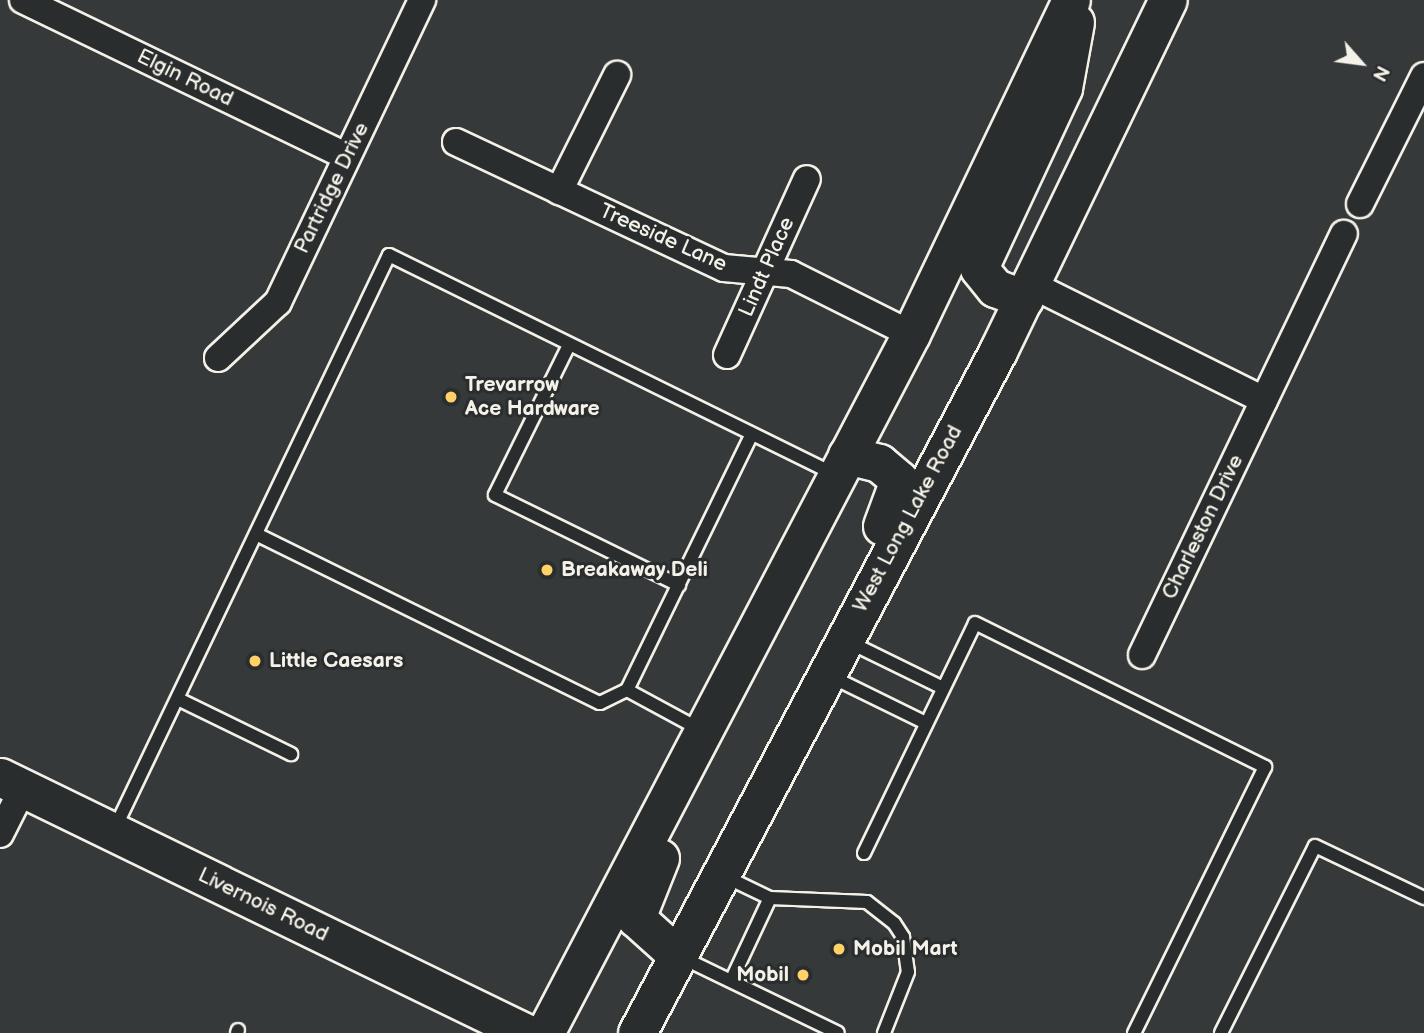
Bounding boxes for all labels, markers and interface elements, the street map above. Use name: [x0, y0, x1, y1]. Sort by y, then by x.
north arrow: [1326, 28, 1396, 98]
street label: Elgin Road: [133, 44, 237, 112]
text: N: [1366, 61, 1393, 85]
street label: Partridge Drive: [289, 118, 375, 258]
street label: Treeside Lane: [595, 199, 731, 277]
street label: Lindt Place: [734, 213, 800, 321]
place label: Trevarrow Ace Hardware: [465, 372, 600, 422]
marker: Trevarrow Ace Hardware: [443, 389, 459, 405]
street label: West Long Lake Road: [848, 421, 968, 617]
street label: Charleston Drive: [1157, 450, 1249, 604]
place label: Breakaway Deli: [561, 557, 708, 583]
marker: Breakaway Deli: [539, 562, 555, 578]
place label: Little Caesars: [269, 648, 403, 674]
marker: Little Caesars: [247, 653, 263, 669]
street label: Livernois Road: [194, 863, 332, 947]
place label: Mobil Mart: [853, 936, 957, 962]
marker: Mobil Mart: [831, 941, 847, 957]
place label: Mobil: [736, 962, 789, 988]
marker: Mobil: [795, 967, 811, 983]

